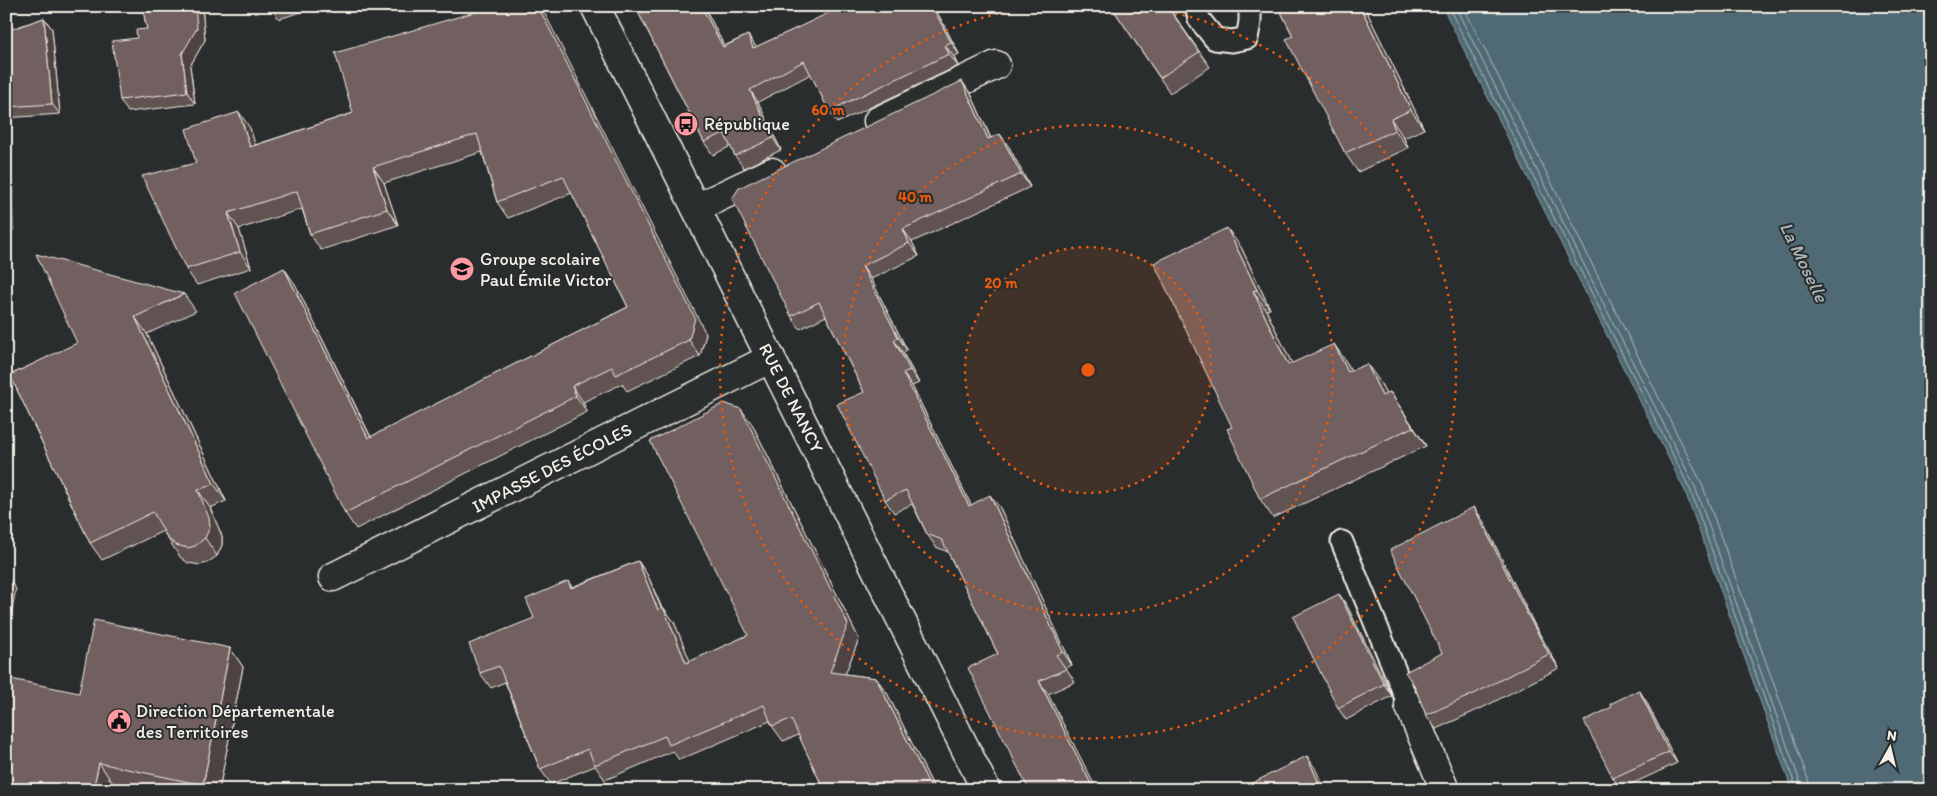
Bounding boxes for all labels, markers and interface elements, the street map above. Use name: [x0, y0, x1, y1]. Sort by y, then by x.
text: 60 m: [811, 101, 845, 119]
bus stop icon: République: [673, 111, 699, 137]
place label: République: [704, 113, 790, 135]
text: 40 m: [898, 188, 933, 206]
water label: La Moselle: [1775, 218, 1834, 307]
place label: Groupe scolaire Paul Émile Victor: [480, 248, 612, 291]
school or university icon: Groupe scolaire Paul Émile Victor: [449, 256, 475, 282]
text: 20 m: [984, 274, 1018, 292]
street label: RUE DE NANCY: [754, 340, 828, 457]
centre of rings: [1079, 361, 1097, 379]
street label: IMPASSE DES ÉCOLES: [469, 418, 635, 518]
place label: Direction Départementale des Territoires: [136, 700, 335, 743]
public building icon: Direction Départementale des Territoires: [106, 708, 132, 734]
north arrow: [1864, 724, 1914, 774]
text: N: [1886, 727, 1898, 745]

